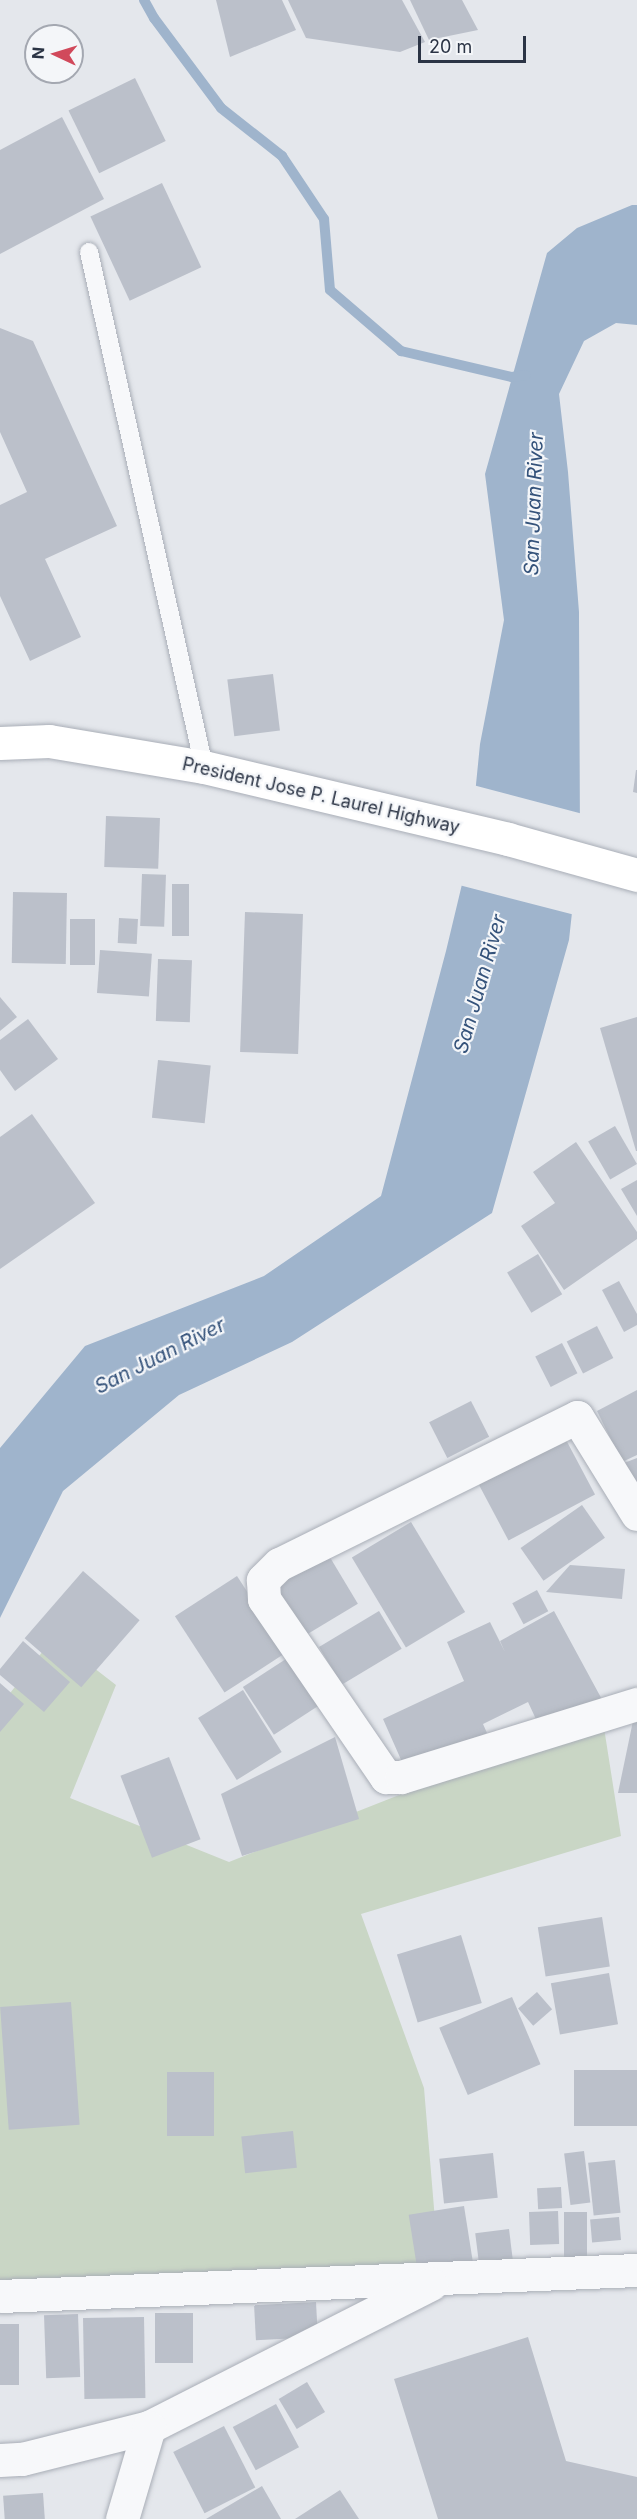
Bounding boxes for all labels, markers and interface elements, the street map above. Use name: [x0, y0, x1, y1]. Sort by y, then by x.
north arrow: [24, 24, 84, 84]
scale bar: [421, 24, 529, 62]
text: 20 m: [429, 36, 472, 57]
text: N: [28, 46, 48, 60]
water label: San Juan River: [520, 432, 548, 576]
street label: President Jose P. Laurel Highway: [180, 754, 462, 838]
water label: San Juan River: [449, 912, 511, 1056]
water label: San Juan River: [91, 1313, 229, 1399]

